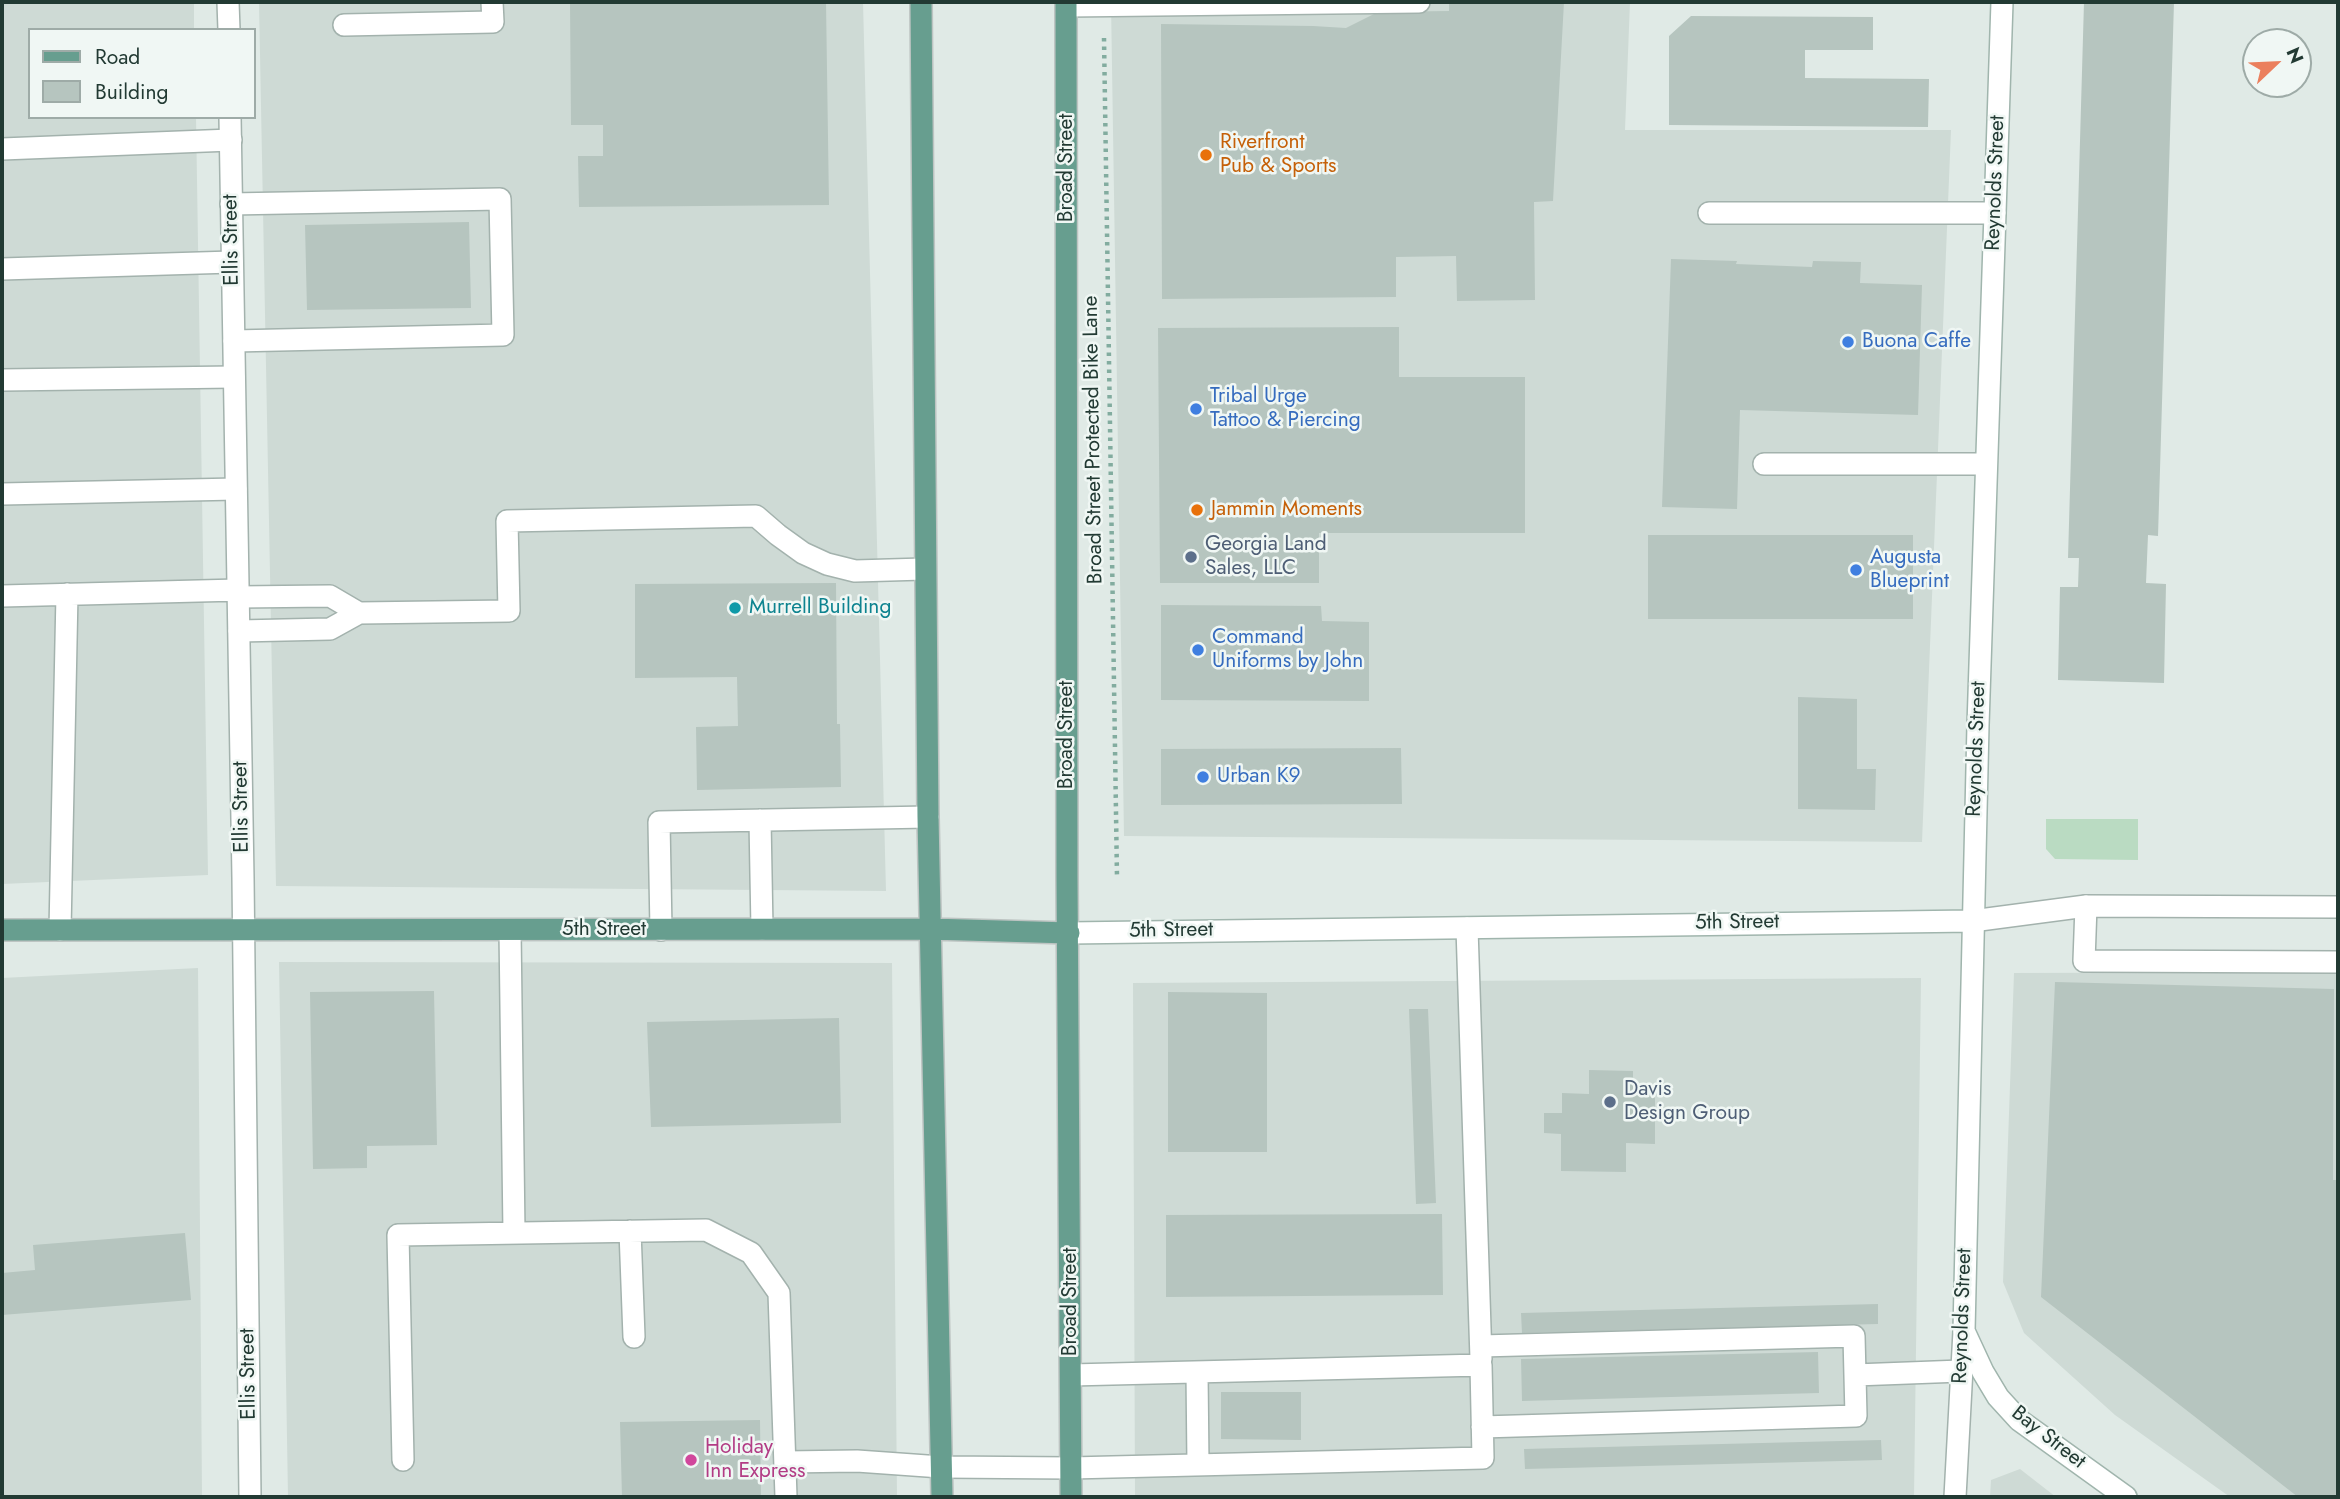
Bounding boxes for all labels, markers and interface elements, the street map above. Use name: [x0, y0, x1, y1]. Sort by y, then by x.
legend: [28, 28, 256, 119]
north arrow: [2242, 28, 2312, 98]
text: Road: [95, 42, 140, 72]
text: N: [2280, 43, 2310, 68]
text: Building: [95, 77, 168, 107]
street label: Broad Street: [1054, 114, 1080, 222]
street label: Reynolds Street: [1981, 115, 2011, 251]
place label: Riverfront Pub & Sports: [1220, 130, 1337, 180]
marker: Riverfront Pub & Sports: [1198, 147, 1214, 163]
street label: Ellis Street: [219, 194, 245, 286]
street label: Broad Street Protected Bike Lane: [1079, 295, 1109, 585]
place label: Buona Caffe: [1862, 329, 1971, 355]
marker: Buona Caffe: [1840, 334, 1856, 350]
place label: Tribal Urge Tattoo & Piercing: [1210, 384, 1361, 434]
marker: Tribal Urge Tattoo & Piercing: [1188, 401, 1204, 417]
place label: Jammin Moments: [1211, 497, 1362, 523]
marker: Jammin Moments: [1189, 502, 1205, 518]
place label: Georgia Land Sales, LLC: [1205, 532, 1327, 582]
place label: Augusta Blueprint: [1870, 545, 1949, 595]
marker: Georgia Land Sales, LLC: [1183, 549, 1199, 565]
marker: Augusta Blueprint: [1848, 562, 1864, 578]
place label: Murrell Building: [749, 595, 891, 621]
marker: Murrell Building: [727, 600, 743, 616]
place label: Command Uniforms by John: [1212, 625, 1363, 675]
marker: Command Uniforms by John: [1190, 642, 1206, 658]
street label: Broad Street: [1054, 681, 1080, 789]
street label: Reynolds Street: [1962, 681, 1992, 817]
street label: Ellis Street: [229, 761, 255, 853]
place label: Urban K9: [1217, 764, 1301, 790]
marker: Urban K9: [1195, 769, 1211, 785]
street label: 5th Street: [1695, 910, 1779, 936]
street label: 5th Street: [562, 917, 646, 943]
street label: 5th Street: [1129, 918, 1213, 944]
place label: Davis Design Group: [1624, 1077, 1750, 1127]
marker: Davis Design Group: [1602, 1094, 1618, 1110]
street label: Broad Street: [1058, 1248, 1084, 1356]
street label: Reynolds Street: [1948, 1248, 1978, 1384]
street label: Ellis Street: [236, 1328, 262, 1420]
street label: Bay Street: [2006, 1401, 2090, 1475]
place label: Holiday Inn Express: [705, 1435, 805, 1485]
marker: Holiday Inn Express: [683, 1452, 699, 1468]

